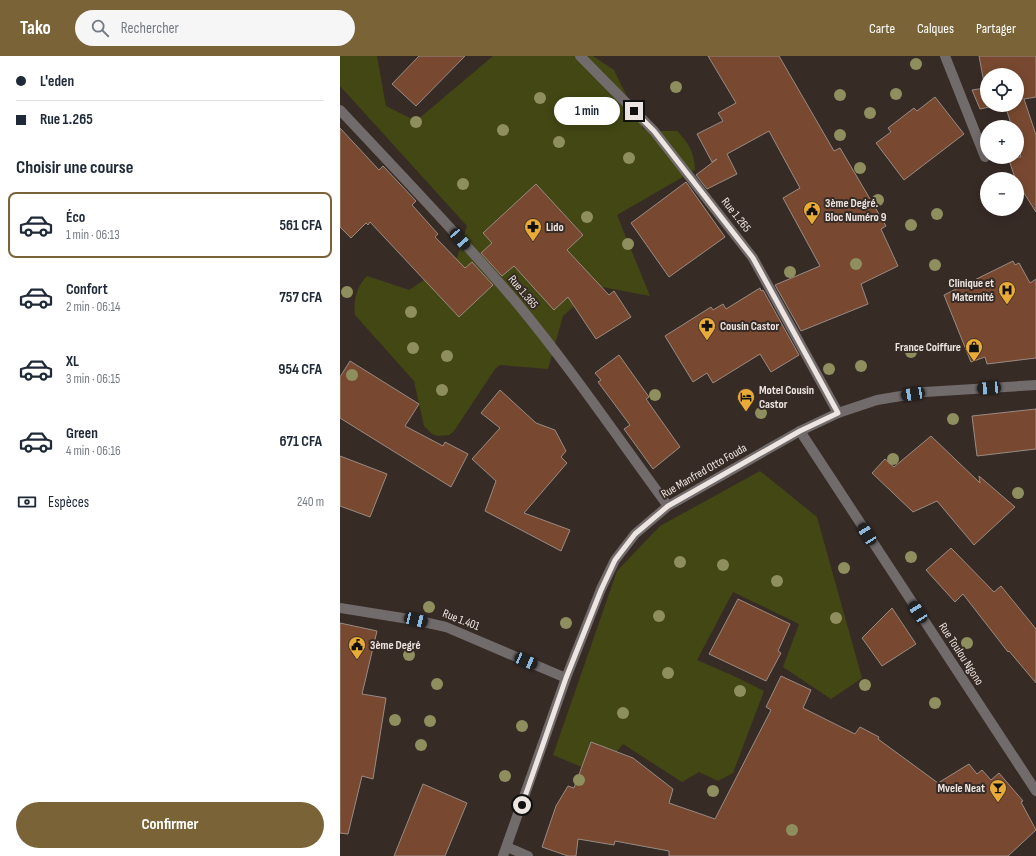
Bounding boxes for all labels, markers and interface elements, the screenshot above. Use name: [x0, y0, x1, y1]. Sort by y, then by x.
search box: [75, 10, 355, 46]
text: Tako: [20, 17, 51, 40]
icon: search: [89, 17, 111, 39]
text: Rechercher: [121, 19, 179, 38]
text: Carte: [869, 20, 895, 37]
text: Calques: [917, 20, 954, 37]
text: Partager: [976, 20, 1016, 37]
map controls: [980, 68, 1024, 216]
button: locate: [980, 68, 1024, 112]
text: L'eden: [40, 72, 74, 91]
callout: 1 min: [554, 97, 620, 125]
route end: [625, 102, 643, 120]
text: 1 min: [575, 103, 599, 119]
text: Rue 1.265: [40, 110, 93, 129]
button: +: [980, 120, 1024, 164]
text: Choisir une course: [16, 157, 133, 178]
button: −: [980, 172, 1024, 216]
street label: Rue 1.265: [718, 195, 754, 235]
place label: 3ème Degré. Bloc Numéro 9: [825, 196, 887, 225]
public building icon: 3ème Degré. Bloc Numéro 9: [802, 200, 822, 225]
icon: car: [18, 207, 54, 243]
text: Éco: [66, 208, 85, 227]
text: 561 CFA: [279, 216, 322, 235]
pharmacy icon: Lido: [523, 217, 543, 242]
place label: Lido: [546, 220, 564, 235]
car: [448, 226, 472, 252]
text: 1 min · 06:13: [66, 227, 120, 243]
street label: Rue 1.365: [505, 272, 541, 312]
place label: Clinique et Maternité: [949, 276, 994, 305]
icon: car: [18, 279, 54, 315]
text: Confort: [66, 280, 108, 299]
hospital icon: Clinique et Maternité: [997, 280, 1017, 305]
text: 757 CFA: [279, 288, 322, 307]
text: 2 min · 06:14: [66, 299, 120, 315]
pharmacy icon: Cousin Castor: [697, 316, 717, 341]
place label: Cousin Castor: [720, 319, 779, 334]
shop icon: France Coiffure: [964, 337, 984, 362]
place label: France Coiffure: [895, 340, 961, 355]
icon: car: [18, 351, 54, 387]
text: XL: [66, 352, 79, 371]
text: 954 CFA: [278, 360, 322, 379]
text: 3 min · 06:15: [66, 371, 120, 387]
car: [977, 381, 1001, 395]
place label: Motel Cousin Castor: [759, 383, 814, 412]
car: [900, 386, 926, 402]
hotel icon: Motel Cousin Castor: [736, 387, 756, 412]
icon: car: [18, 423, 54, 459]
text: Green: [66, 424, 98, 443]
text: 671 CFA: [279, 432, 322, 451]
street label: Rue Manfred Otto Fouda: [658, 440, 750, 502]
text: 4 min · 06:16: [66, 443, 121, 459]
icon: cash: [16, 491, 38, 513]
text: Espèces: [48, 493, 89, 512]
text: 240 m: [297, 494, 324, 510]
car: [855, 521, 879, 547]
car: [906, 599, 930, 625]
street label: Rue 1.401: [440, 606, 482, 634]
car: [403, 611, 429, 629]
street label: Rue Toulou Ngono: [935, 620, 987, 688]
public building icon: 3ème Degré: [347, 635, 367, 660]
place label: 3ème Degré: [370, 638, 421, 653]
car: [513, 651, 539, 671]
bar icon: Mvele Neat: [988, 778, 1008, 803]
place label: Mvele Neat: [938, 781, 985, 796]
route start: [513, 796, 531, 814]
button: Confirmer: [16, 802, 324, 848]

